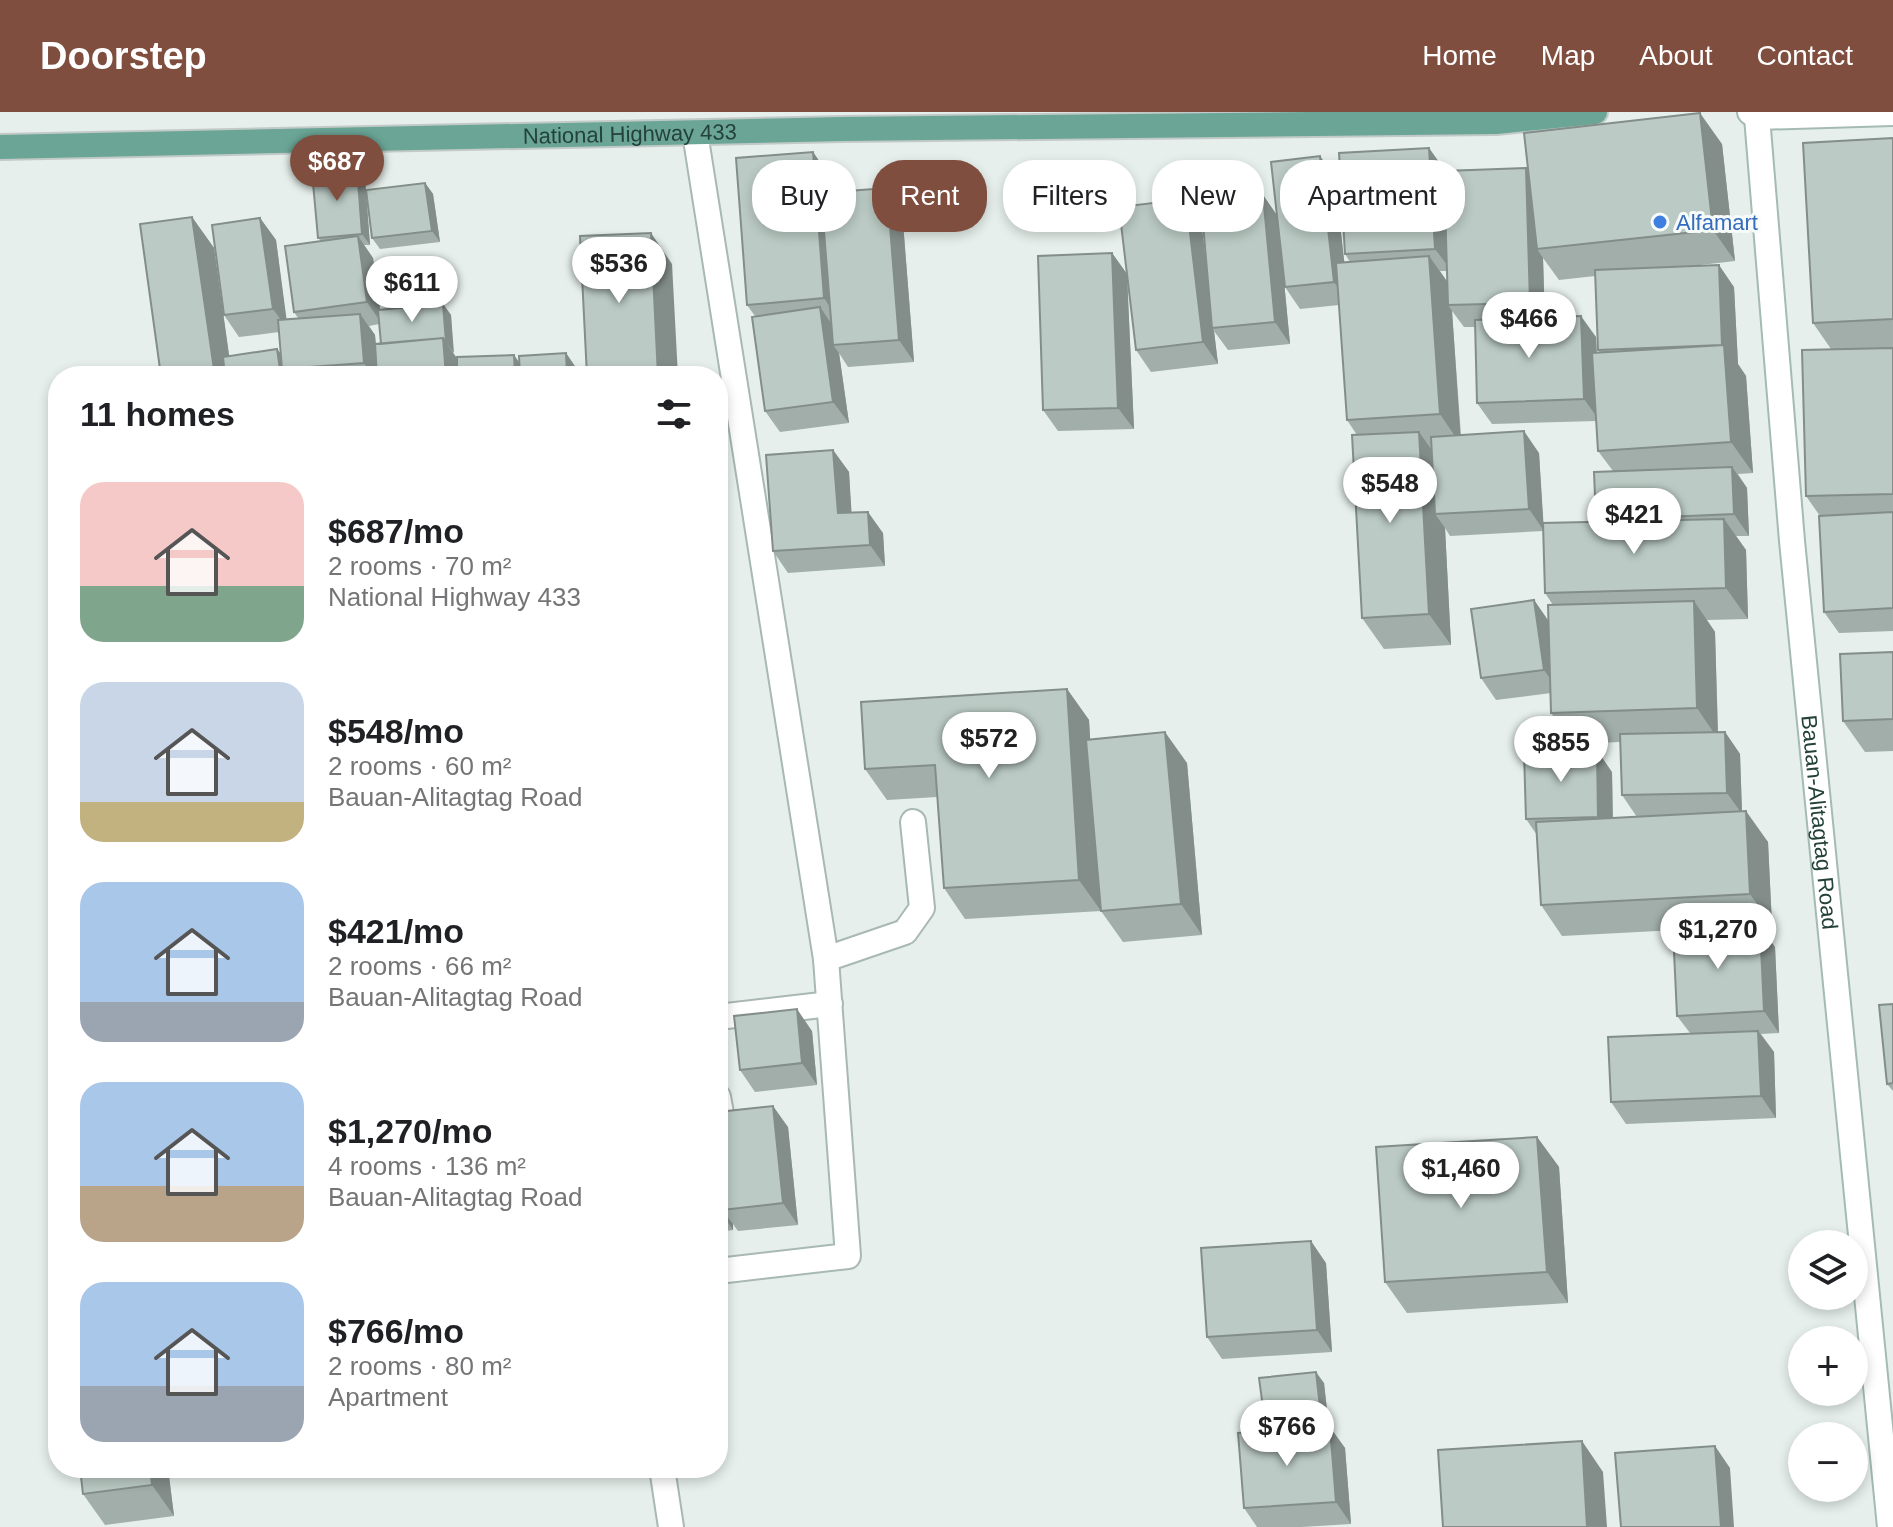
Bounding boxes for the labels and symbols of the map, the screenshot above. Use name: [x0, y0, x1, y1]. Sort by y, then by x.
street label: National Highway 433: [523, 119, 737, 149]
pin: $687: [290, 135, 384, 203]
place label: Alfamart: [1676, 210, 1758, 235]
marker: Alfamart: [1651, 213, 1669, 231]
pin: $536: [572, 237, 666, 305]
pin: $611: [365, 256, 459, 324]
pin: $466: [1482, 292, 1576, 360]
pin: $548: [1343, 457, 1437, 525]
pin: $421: [1587, 488, 1681, 556]
pin: $572: [942, 712, 1036, 780]
street label: Bauan-Alitagtag Road: [1796, 714, 1843, 931]
pin: $855: [1514, 716, 1608, 784]
pin: $1,270: [1653, 903, 1783, 971]
pin: $1,460: [1396, 1142, 1526, 1210]
pin: $766: [1240, 1400, 1334, 1468]

